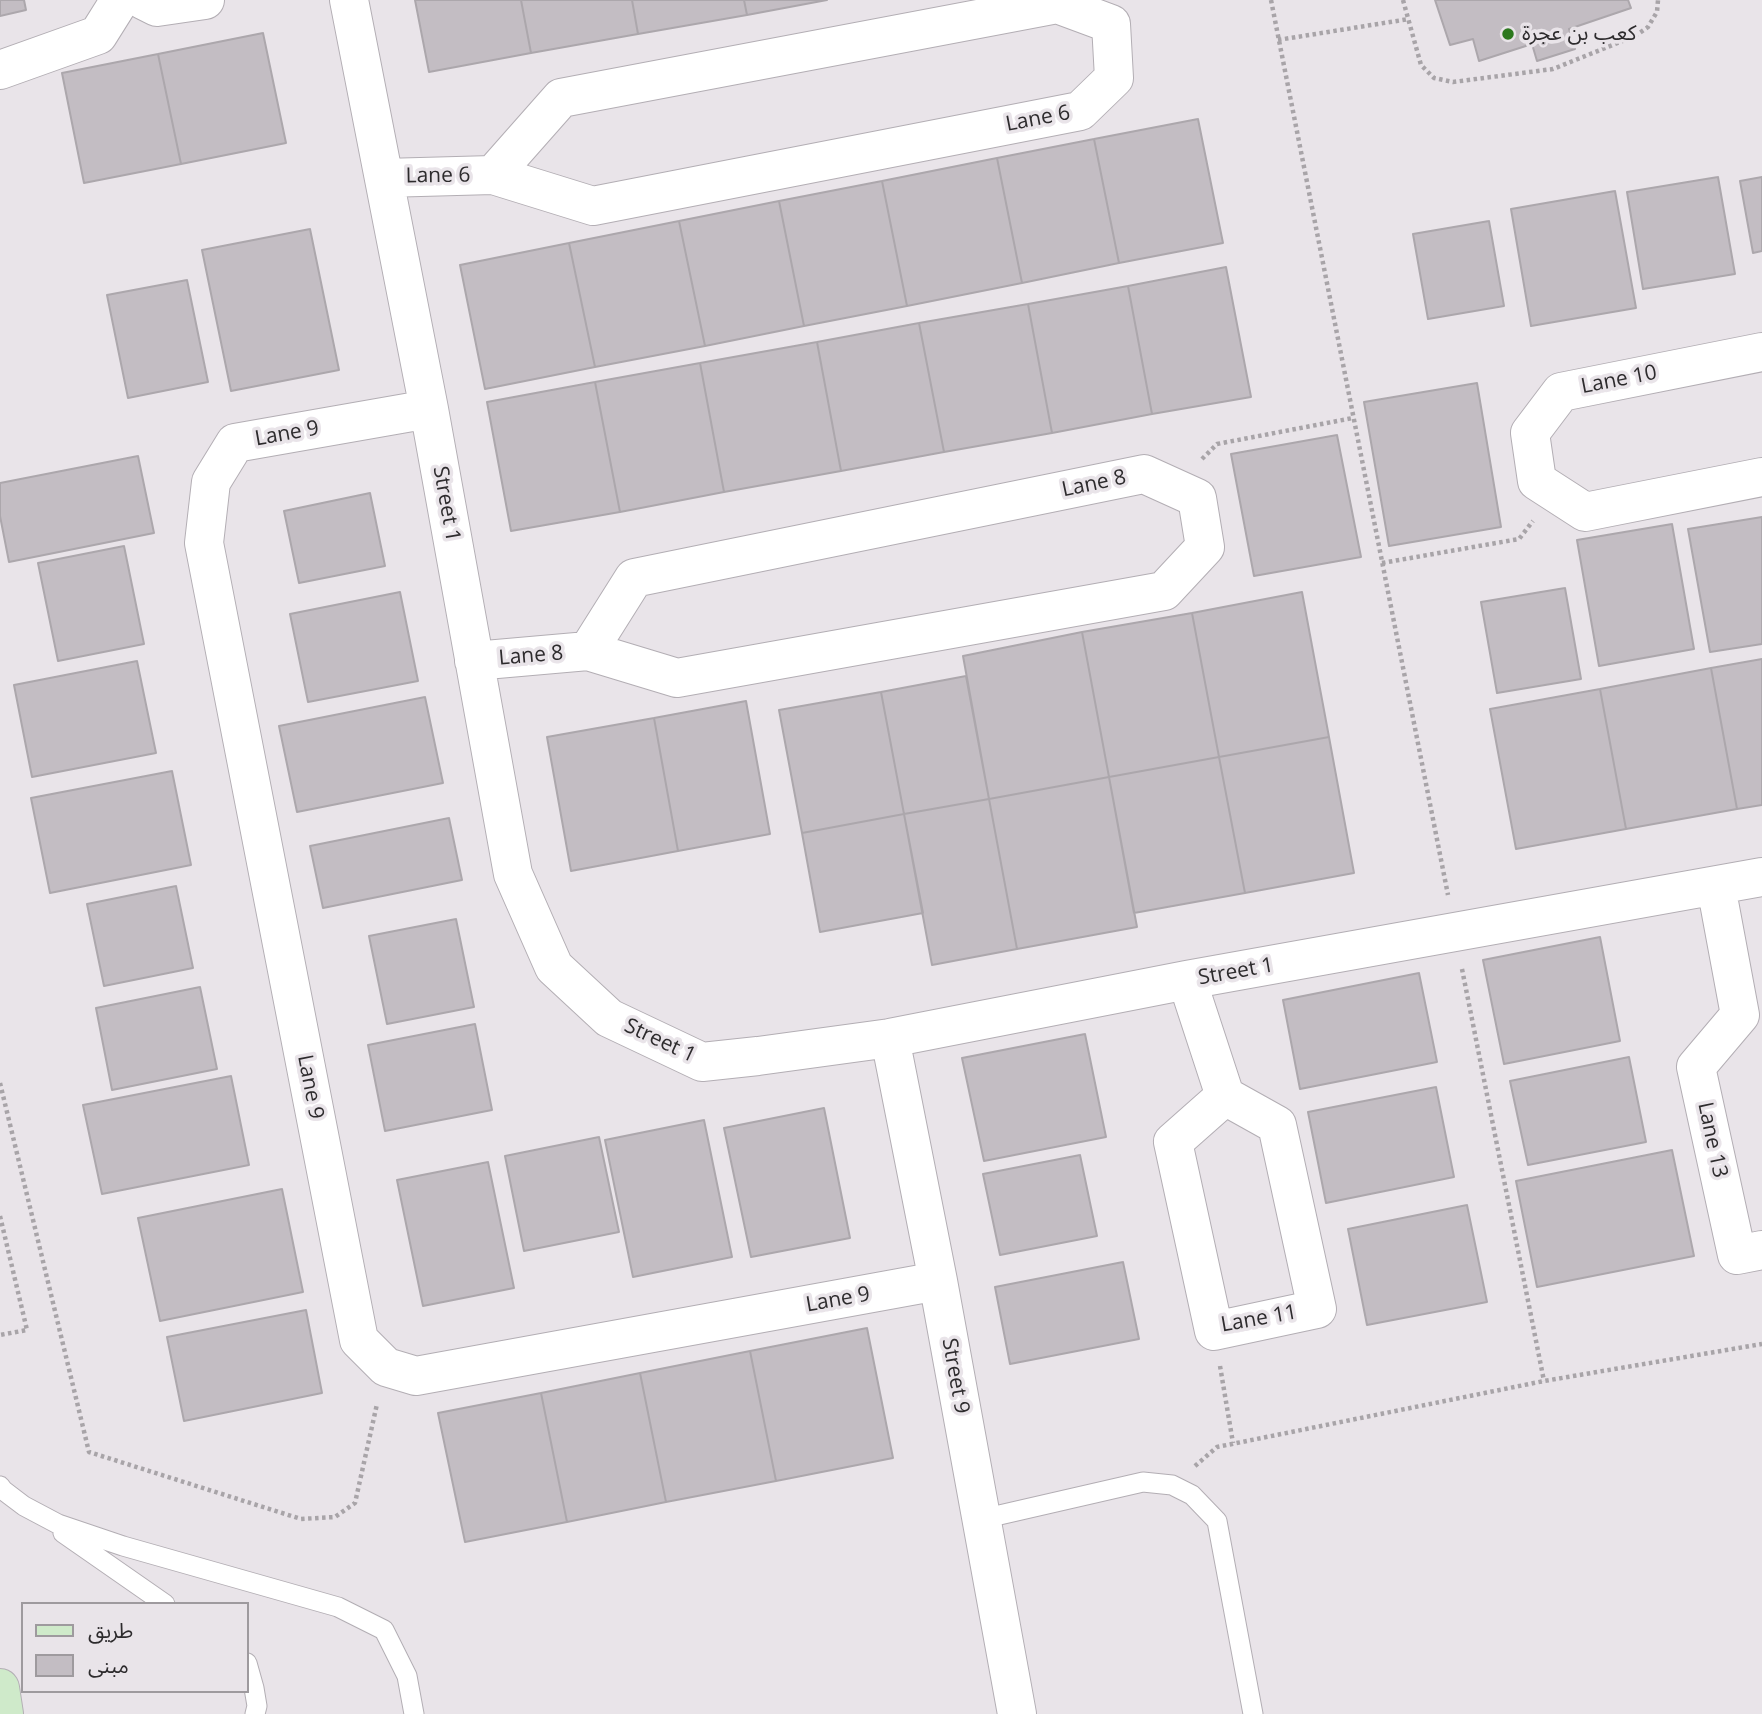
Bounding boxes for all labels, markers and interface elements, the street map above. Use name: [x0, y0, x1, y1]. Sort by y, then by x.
place label: كعب بن عجرة: [1522, 21, 1636, 47]
marker: كعب بن عجرة: [1500, 26, 1516, 42]
street label: Lane 6: [1004, 100, 1072, 138]
street label: Lane 6: [405, 163, 471, 189]
street label: Lane 10: [1579, 360, 1659, 400]
street label: Lane 9: [253, 416, 321, 452]
street label: Street 1: [427, 464, 465, 544]
street label: Lane 8: [1060, 465, 1128, 503]
street label: Lane 8: [498, 641, 564, 671]
street label: Street 1: [1196, 953, 1276, 991]
street label: Street 1: [620, 1013, 700, 1069]
street label: Lane 9: [291, 1053, 329, 1121]
street label: Lane 13: [1692, 1100, 1732, 1180]
street label: Lane 9: [804, 1282, 872, 1318]
street label: Lane 11: [1219, 1300, 1299, 1338]
street label: Street 9: [936, 1336, 974, 1416]
legend: [21, 1602, 248, 1693]
text: طريق: [88, 1616, 133, 1644]
text: مبنى: [88, 1651, 129, 1679]

